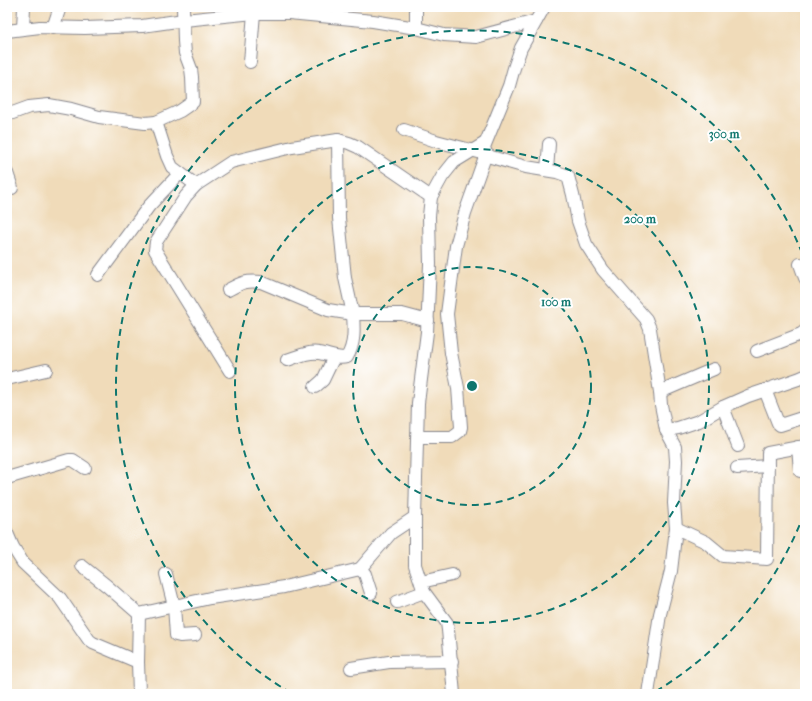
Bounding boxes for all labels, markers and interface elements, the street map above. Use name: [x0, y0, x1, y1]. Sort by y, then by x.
text: 300 m: [709, 127, 740, 142]
text: 200 m: [624, 212, 657, 226]
text: 100 m: [541, 295, 572, 309]
centre of rings: [465, 379, 479, 393]

